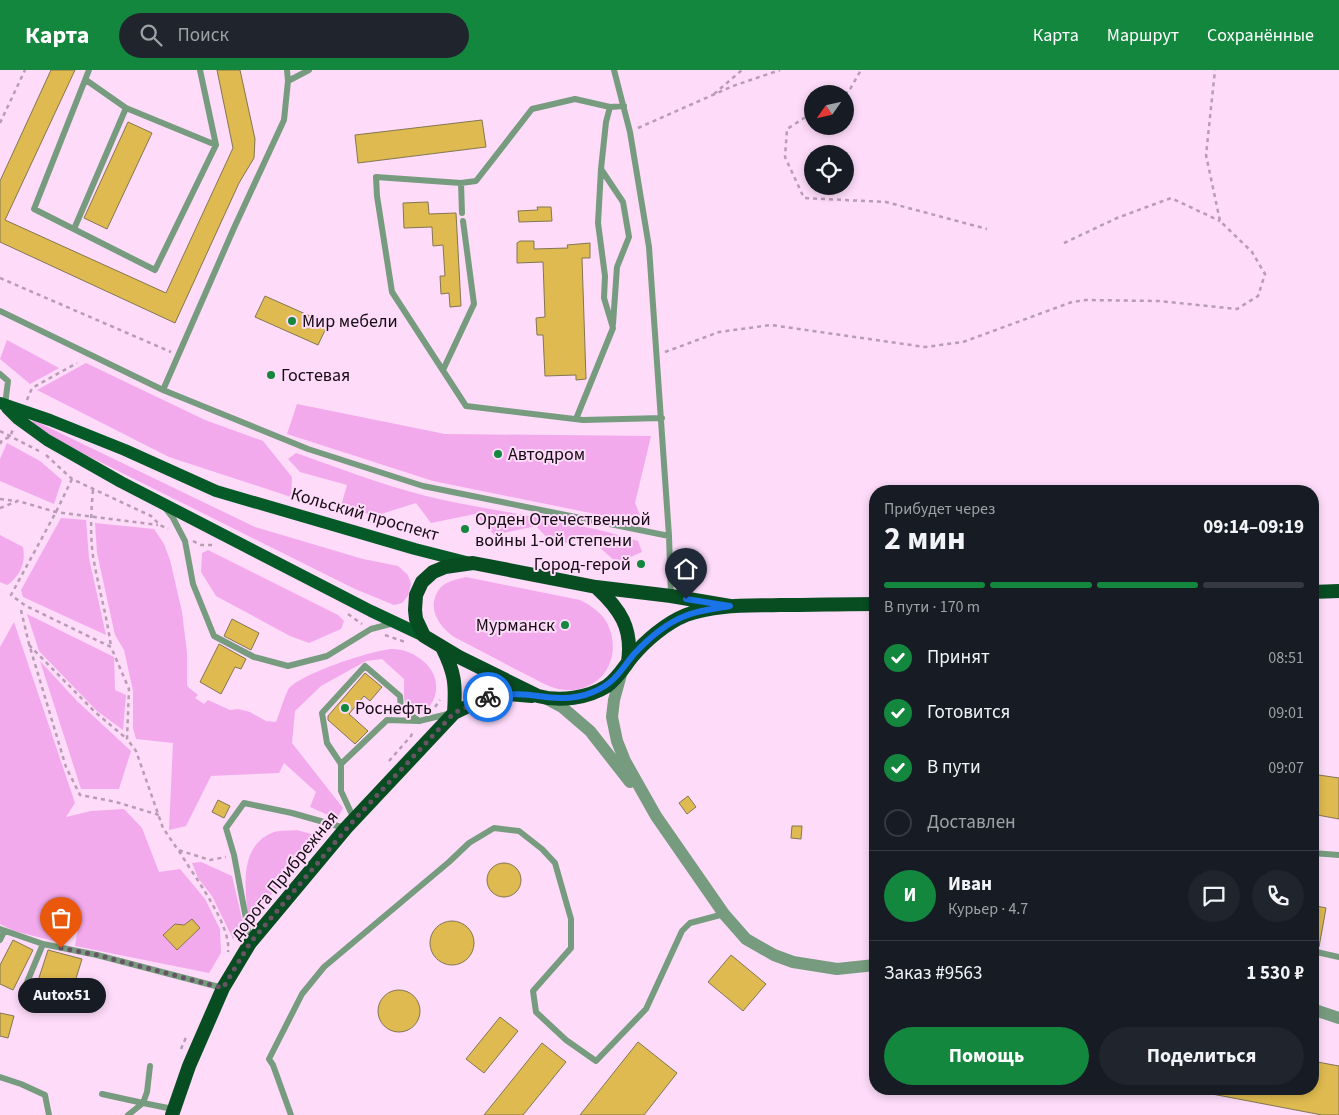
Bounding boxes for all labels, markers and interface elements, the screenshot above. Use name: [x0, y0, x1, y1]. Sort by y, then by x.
search box: [119, 13, 469, 58]
text: Карта: [25, 18, 89, 53]
icon: search: [137, 21, 165, 49]
text: Поиск: [177, 22, 229, 49]
text: Карта: [1033, 23, 1079, 48]
text: Маршрут: [1107, 23, 1179, 48]
text: Сохранённые: [1207, 23, 1314, 48]
north arrow: [804, 85, 854, 135]
map controls: [804, 85, 854, 195]
button: locate: [804, 145, 854, 195]
place label: Мир мебели: [302, 309, 398, 334]
marker: Мир мебели: [286, 315, 298, 327]
place label: Гостевая: [281, 363, 350, 388]
marker: Гостевая: [265, 369, 277, 381]
place label: Автодром: [508, 442, 585, 467]
marker: Автодром: [492, 448, 504, 460]
street label: Кольский проспект: [288, 481, 442, 548]
text: Прибудет через: [884, 498, 995, 520]
place label: Орден Отечественной войны 1-ой степени: [475, 507, 651, 553]
text: 09:14–09:19: [1203, 514, 1304, 541]
text: 2 мин: [884, 516, 966, 562]
marker: Орден Отечественной войны 1-ой степени: [459, 523, 471, 535]
pin: [665, 548, 707, 599]
place label: Город-герой: [534, 552, 631, 577]
icon: home: [672, 555, 700, 583]
marker: Город-герой: [635, 558, 647, 570]
text: В пути · 170 m: [884, 596, 980, 618]
place label: Мурманск: [476, 613, 555, 638]
marker: Мурманск: [559, 619, 571, 631]
icon: check: [884, 644, 912, 672]
text: Принят: [927, 644, 990, 671]
text: 08:51: [1268, 647, 1304, 669]
courier: [463, 672, 513, 722]
icon: bike: [474, 683, 502, 711]
place label: Роснефть: [355, 696, 432, 721]
icon: check: [884, 699, 912, 727]
text: Готовится: [927, 699, 1010, 726]
marker: Роснефть: [339, 702, 351, 714]
text: 09:01: [1268, 702, 1304, 724]
icon: check: [884, 754, 912, 782]
text: В пути: [927, 754, 981, 781]
text: 09:07: [1268, 757, 1304, 779]
street label: дорога Прибрежная: [224, 805, 344, 945]
text: Доставлен: [927, 809, 1016, 836]
button: chat: [1188, 870, 1240, 922]
button: phone: [1252, 870, 1304, 922]
text: Иван: [948, 871, 992, 898]
text: И: [904, 882, 916, 909]
pin: [40, 897, 82, 948]
text: Курьер · 4.7: [948, 898, 1028, 920]
icon: bag: [47, 904, 75, 932]
text: Заказ #9563: [884, 960, 983, 987]
text: 1 530 ₽: [1246, 960, 1304, 987]
callout: Autox51: [17, 978, 105, 1013]
text: Autox51: [33, 984, 91, 1006]
button: Помощь: [884, 1027, 1089, 1085]
button: Поделиться: [1099, 1027, 1304, 1085]

